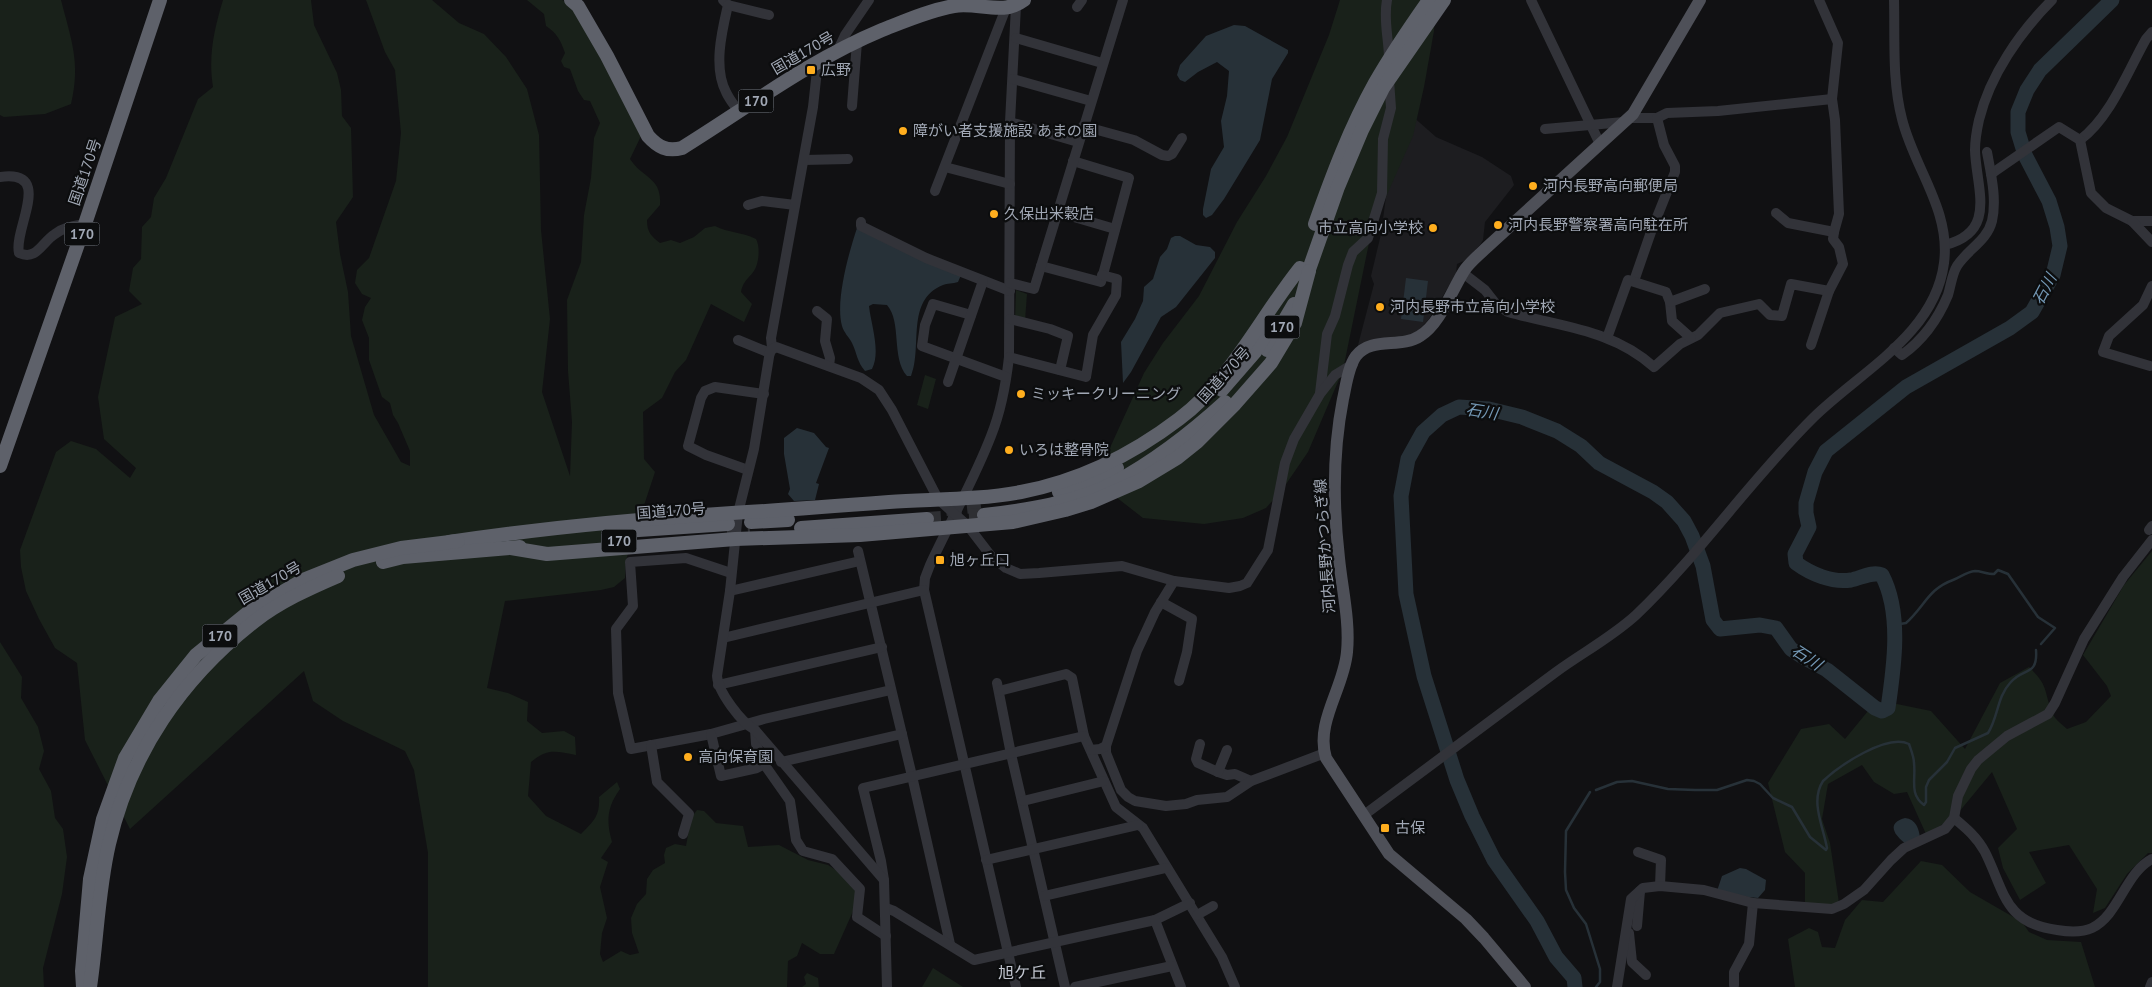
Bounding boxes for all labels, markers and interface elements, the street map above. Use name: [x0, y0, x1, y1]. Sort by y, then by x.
street label: 国道170号: [768, 27, 838, 78]
place label: 広野: [821, 60, 851, 79]
marker: 広野: [805, 64, 817, 76]
road number: 170: [738, 90, 774, 112]
place label: 障がい者支援施設 あまの園: [913, 121, 1097, 140]
marker: 障がい者支援施設 あまの園: [897, 125, 909, 137]
street label: 国道170号: [64, 136, 105, 208]
place label: 河内長野高向郵便局: [1543, 176, 1678, 195]
marker: 河内長野高向郵便局: [1527, 180, 1539, 192]
place label: 久保出米穀店: [1004, 204, 1094, 223]
marker: 久保出米穀店: [988, 208, 1000, 220]
place label: 河内長野警察署高向駐在所: [1508, 215, 1688, 234]
place label: 市立高向小学校: [1318, 218, 1423, 237]
marker: 河内長野警察署高向駐在所: [1492, 219, 1504, 231]
road number: 170: [64, 222, 100, 245]
marker: 市立高向小学校: [1427, 222, 1439, 234]
water label: 石川: [2028, 268, 2061, 308]
place label: 河内長野市立高向小学校: [1390, 297, 1555, 316]
marker: 河内長野市立高向小学校: [1374, 301, 1386, 313]
road number: 170: [1264, 316, 1300, 338]
street label: 国道170号: [1193, 342, 1254, 407]
place label: ミッキークリーニング: [1031, 384, 1181, 403]
marker: ミッキークリーニング: [1015, 388, 1027, 400]
water label: 石川: [1465, 399, 1501, 424]
place label: いろは整骨院: [1019, 440, 1109, 459]
marker: いろは整骨院: [1003, 444, 1015, 456]
street label: 河内長野かつらぎ線: [1310, 478, 1339, 614]
street label: 国道170号: [636, 499, 706, 522]
road number: 170: [602, 530, 636, 552]
place label: 旭ヶ丘口: [950, 550, 1010, 569]
marker: 旭ヶ丘口: [934, 554, 946, 566]
street label: 国道170号: [235, 557, 305, 608]
road number: 170: [202, 624, 238, 648]
water label: 石川: [1788, 640, 1828, 675]
place label: 高向保育園: [698, 747, 773, 766]
marker: 高向保育園: [682, 751, 694, 763]
place label: 古保: [1395, 818, 1425, 837]
marker: 古保: [1379, 822, 1391, 834]
district label: 旭ケ丘: [998, 962, 1046, 982]

